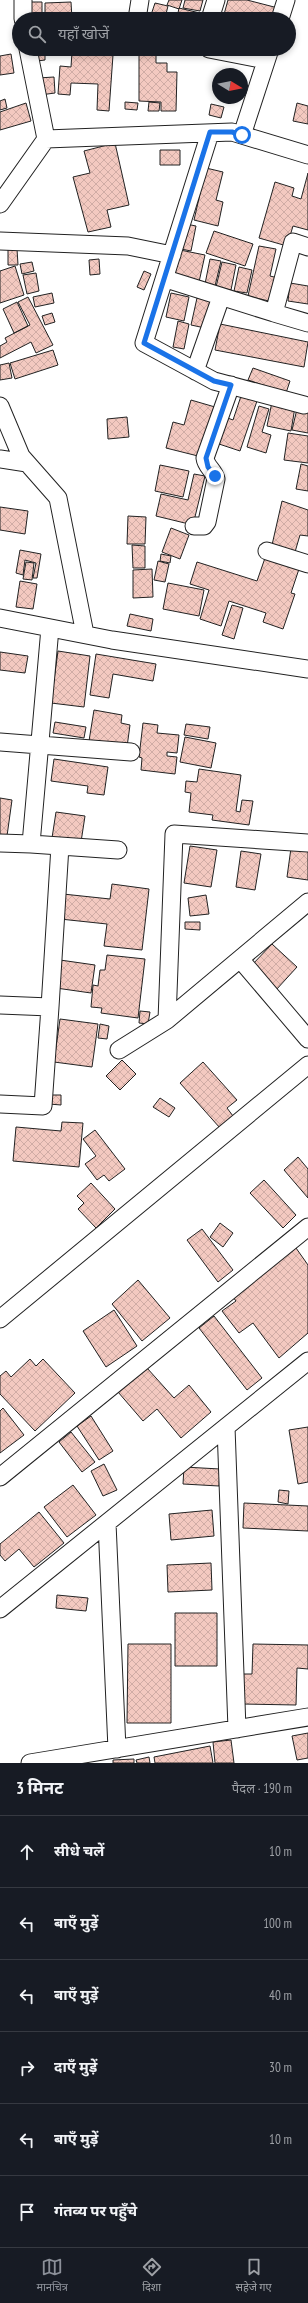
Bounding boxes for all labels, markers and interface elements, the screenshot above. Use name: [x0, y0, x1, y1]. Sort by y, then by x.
search box: [12, 12, 296, 56]
icon: search: [26, 23, 48, 45]
text: यहाँ खोजें: [58, 24, 109, 43]
north arrow: [212, 68, 248, 104]
route start: [233, 126, 251, 144]
route end: [206, 467, 224, 485]
text: 3 मिनट: [16, 1777, 63, 1799]
text: पैदल · 190 m: [232, 1780, 292, 1797]
icon: ahead: [16, 1841, 38, 1863]
text: सीधे चलें: [54, 1841, 104, 1860]
text: 10 m: [269, 1843, 292, 1860]
icon: left: [16, 1913, 38, 1935]
text: बाएँ मुड़ें: [54, 1913, 98, 1932]
text: 100 m: [263, 1915, 292, 1932]
icon: left: [16, 1985, 38, 2007]
text: बाएँ मुड़ें: [54, 1985, 98, 2004]
text: 40 m: [269, 1987, 292, 2004]
icon: right: [16, 2057, 38, 2079]
text: दाएँ मुड़ें: [54, 2057, 97, 2076]
text: 30 m: [269, 2059, 292, 2076]
icon: left: [16, 2129, 38, 2151]
text: बाएँ मुड़ें: [54, 2129, 98, 2148]
text: 10 m: [269, 2131, 292, 2148]
icon: arrive: [16, 2201, 38, 2223]
text: गंतव्य पर पहुँचे: [54, 2201, 137, 2220]
tab: मानचित्र: [36, 2256, 68, 2295]
tab: दिशा: [141, 2256, 163, 2295]
tab: सहेजे गए: [236, 2256, 272, 2295]

